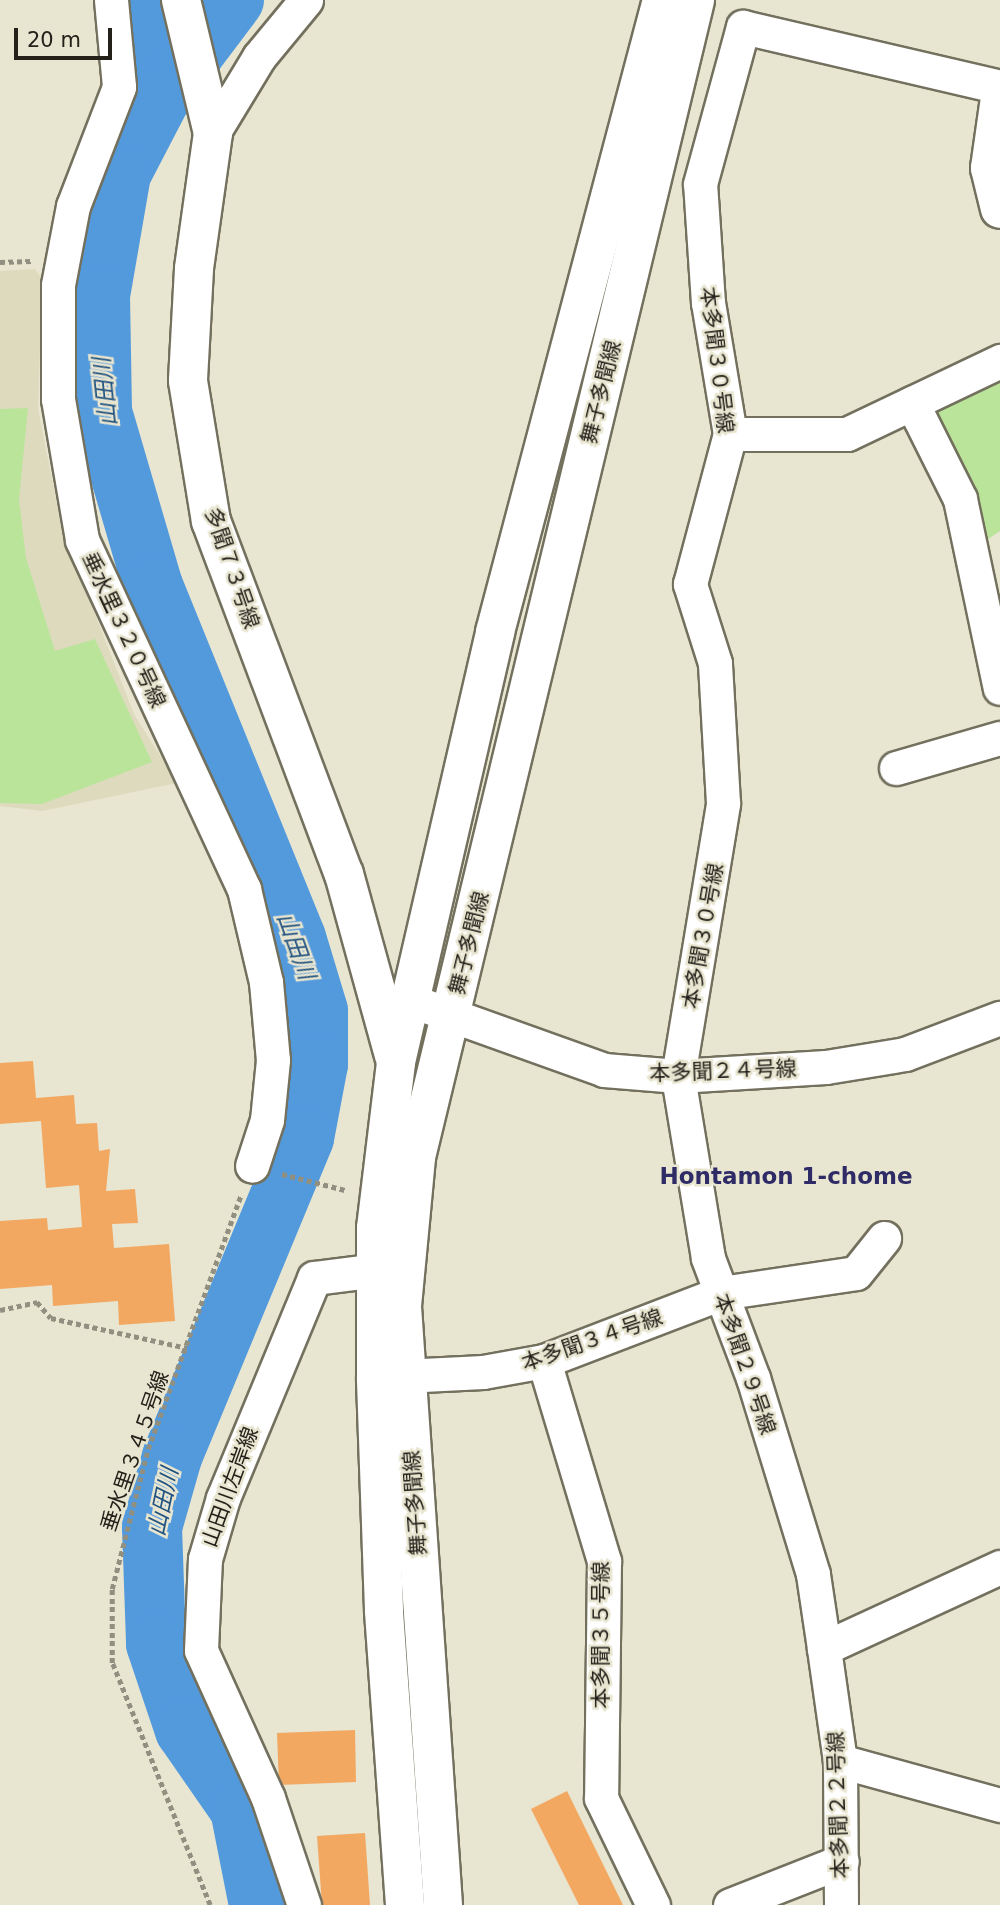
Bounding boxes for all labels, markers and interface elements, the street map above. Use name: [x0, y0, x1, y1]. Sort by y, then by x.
scale bar: [18, 14, 116, 58]
text: 20 m: [27, 28, 81, 52]
street label: 本多聞３０号線: [696, 286, 738, 434]
street label: 舞子多聞線: [576, 338, 626, 446]
water label: 山田川: [88, 356, 122, 428]
street label: 多聞７３号線: [200, 504, 264, 632]
street label: 垂水里３２０号線: [77, 549, 171, 711]
street label: 本多聞３０号線: [678, 861, 728, 1011]
street label: 舞子多聞線: [444, 889, 494, 997]
water label: 山田川: [271, 909, 321, 983]
street label: 本多聞２４号線: [649, 1056, 797, 1086]
district label: Hontamon 1-chome: [659, 1162, 913, 1190]
street label: 本多聞２９号線: [709, 1290, 781, 1438]
street label: 本多聞３４号線: [518, 1304, 666, 1376]
street label: 垂水里３４５号線: [96, 1367, 174, 1535]
street label: 山田川左岸線: [197, 1423, 263, 1551]
street label: 舞子多聞線: [399, 1450, 431, 1556]
water label: 山田川: [142, 1465, 184, 1539]
street label: 本多聞３５号線: [588, 1562, 614, 1708]
street label: 本多聞２２号線: [823, 1731, 853, 1879]

